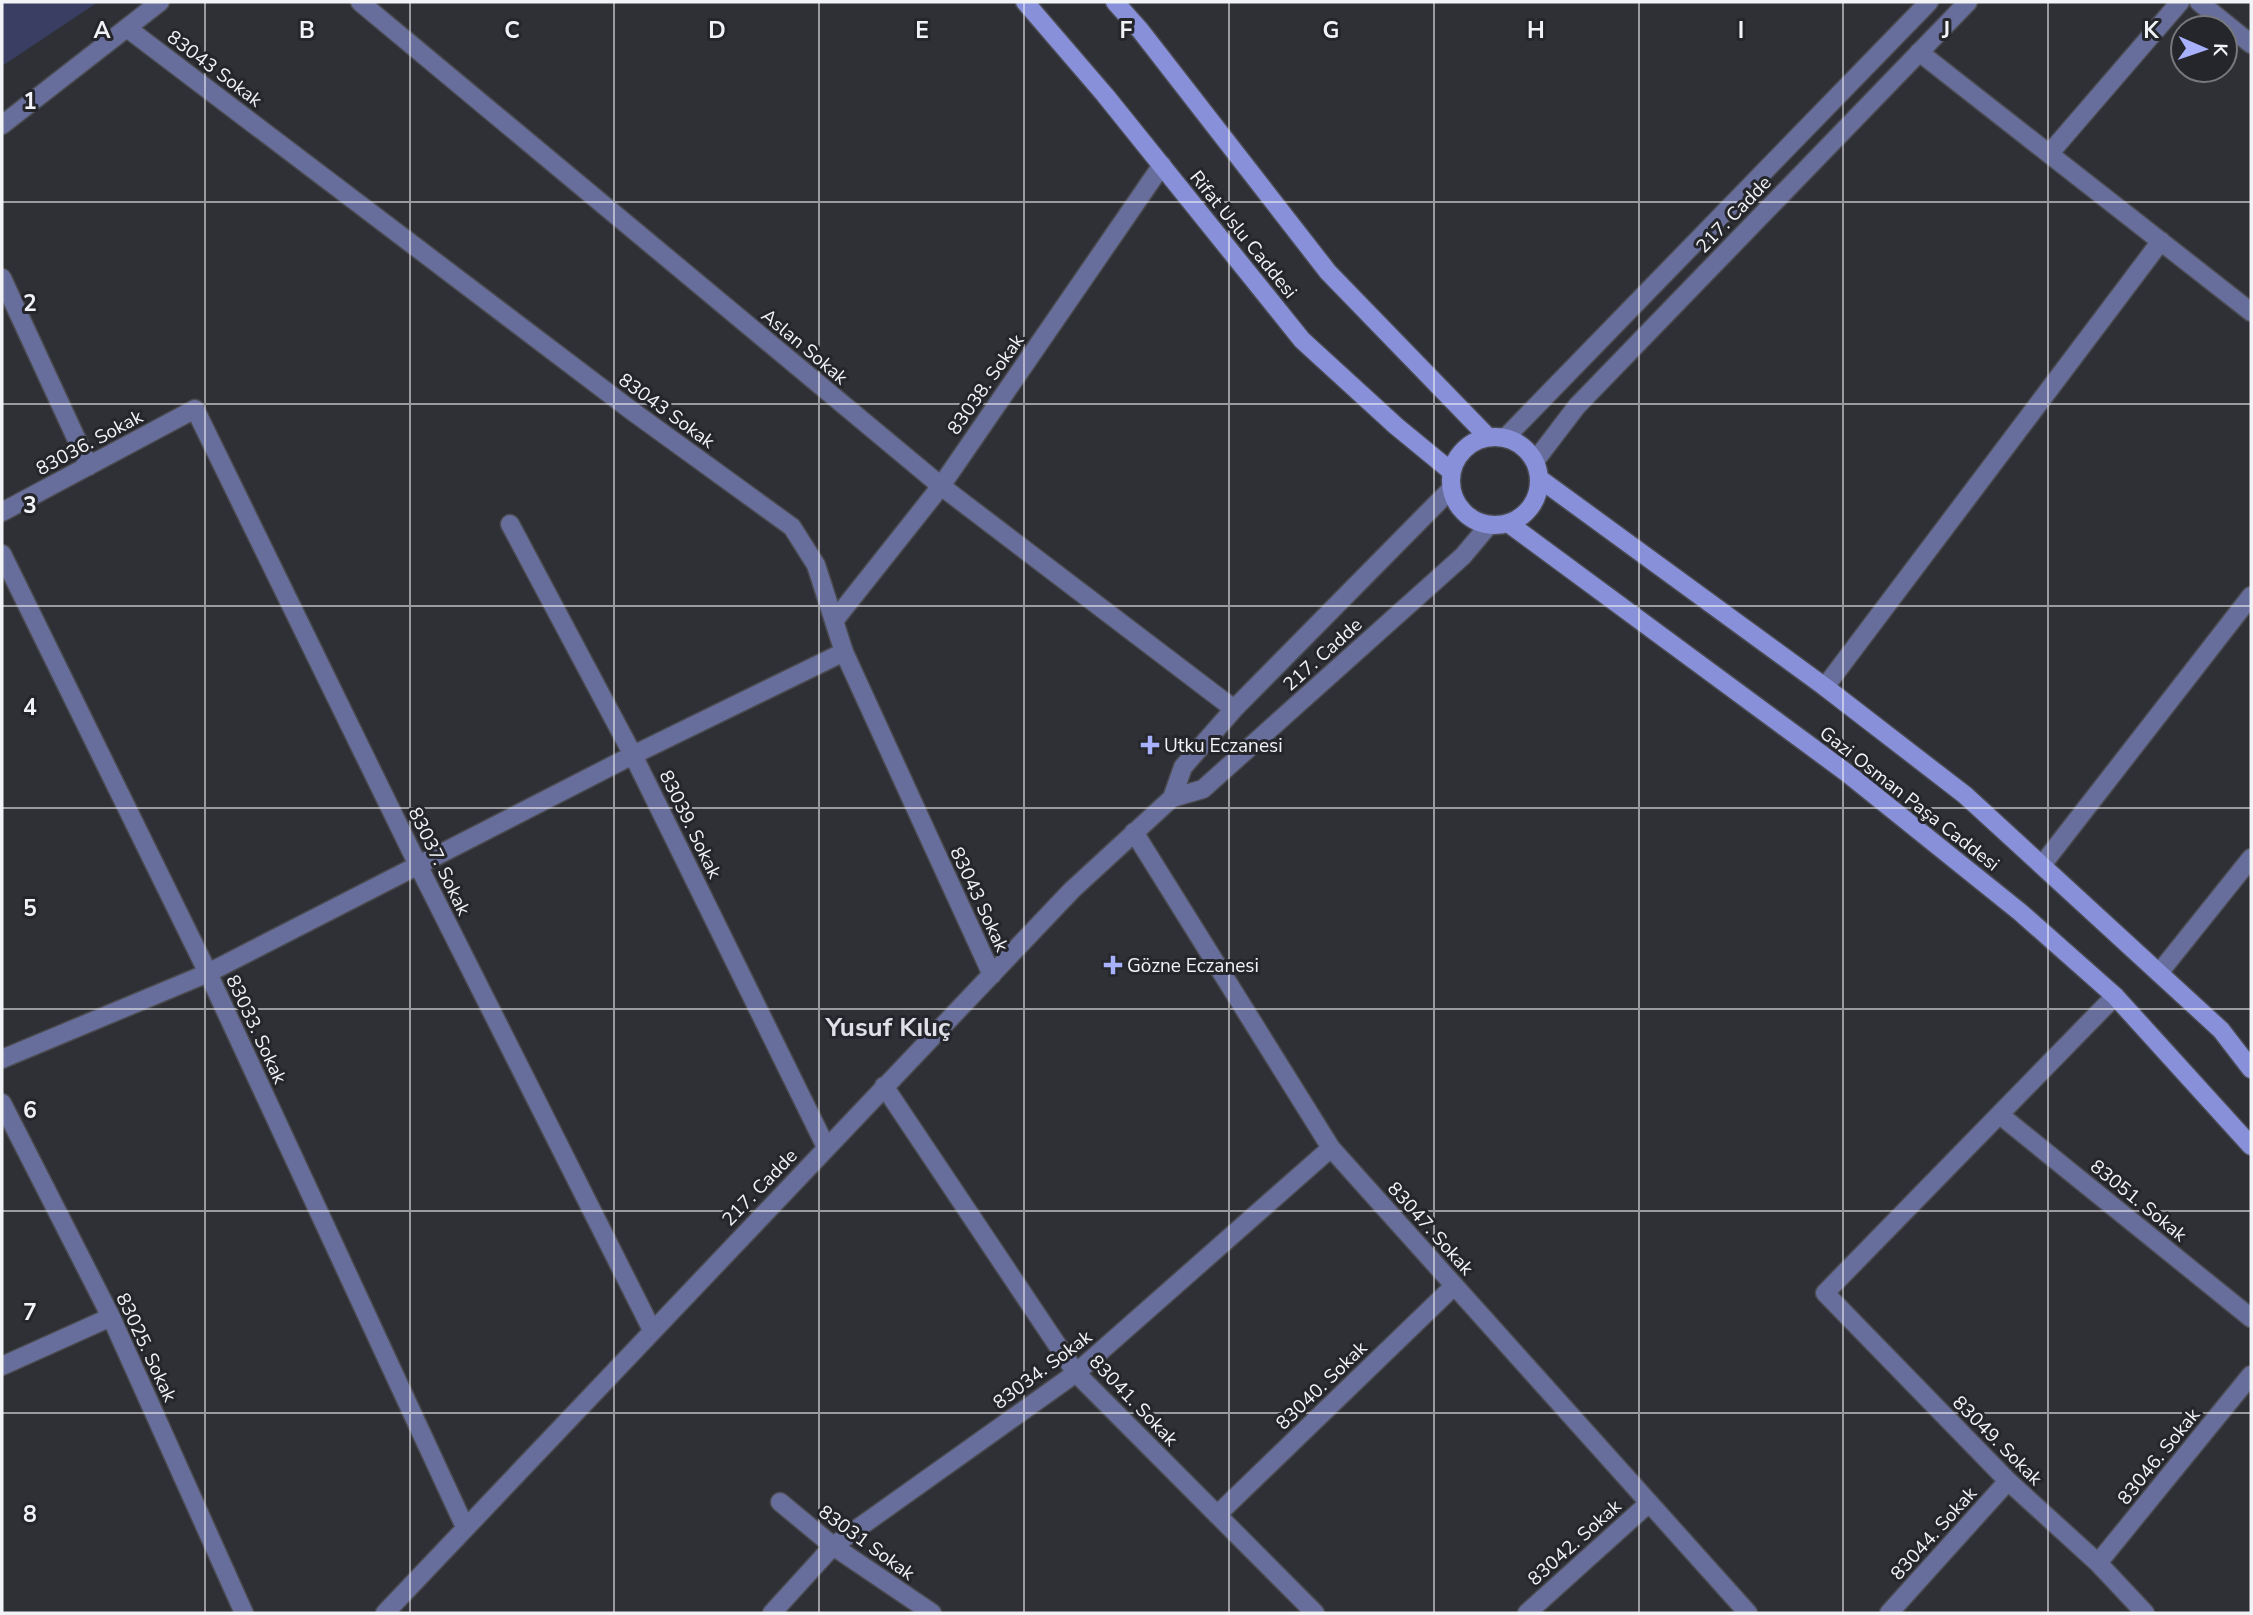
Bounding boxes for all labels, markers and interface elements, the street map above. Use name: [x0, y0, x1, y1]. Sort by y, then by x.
north arrow: [2169, 14, 2239, 84]
text: A: [93, 15, 111, 46]
text: B: [299, 15, 315, 46]
text: C: [504, 15, 520, 46]
text: D: [708, 15, 726, 46]
text: E: [915, 15, 929, 46]
text: F: [1120, 15, 1133, 46]
text: G: [1323, 15, 1339, 46]
text: H: [1527, 15, 1545, 46]
text: I: [1738, 15, 1744, 46]
text: J: [1941, 15, 1950, 46]
text: K: [2143, 15, 2159, 46]
street label: 83043 Sokak: [161, 24, 268, 114]
text: K: [2207, 43, 2233, 58]
text: 1: [23, 86, 37, 117]
street label: Rifat Uslu Caddesi: [1184, 165, 1303, 304]
street label: 217. Cadde: [1690, 170, 1777, 259]
text: 2: [23, 288, 37, 319]
street label: Aslan Sokak: [756, 303, 853, 391]
street label: 83038. Sokak: [941, 329, 1030, 440]
street label: 83043 Sokak: [613, 367, 720, 455]
street label: 83036. Sokak: [32, 404, 148, 482]
text: 3: [23, 490, 37, 521]
street label: 217. Cadde: [1277, 612, 1368, 697]
text: 4: [23, 692, 37, 723]
street label: Gazi Osman Paşa Caddesi: [1814, 720, 2005, 877]
place label: Utku Eczanesi: [1164, 733, 1283, 759]
marker: Utku Eczanesi: [1142, 737, 1158, 753]
street label: 83039. Sokak: [653, 766, 728, 883]
street label: 83037. Sokak: [402, 803, 477, 920]
street label: 83043 Sokak: [943, 843, 1015, 957]
text: 5: [23, 893, 37, 924]
place label: Gözne Eczanesi: [1127, 953, 1259, 979]
marker: Gözne Eczanesi: [1105, 957, 1121, 973]
street label: 83033. Sokak: [219, 971, 293, 1089]
district label: Yusuf Kılıç: [825, 1010, 950, 1045]
text: 6: [23, 1095, 37, 1126]
street label: 217. Cadde: [716, 1143, 803, 1232]
street label: 83051. Sokak: [2085, 1154, 2193, 1248]
street label: 83047. Sokak: [1381, 1176, 1480, 1281]
street label: 83025. Sokak: [109, 1289, 183, 1407]
text: 7: [23, 1297, 37, 1328]
street label: 83034. Sokak: [988, 1324, 1098, 1416]
street label: 83040. Sokak: [1270, 1335, 1373, 1436]
street label: 83041. Sokak: [1083, 1349, 1184, 1452]
street label: 83049. Sokak: [1947, 1390, 2048, 1492]
street label: 83046. Sokak: [2112, 1402, 2206, 1510]
street label: 83044. Sokak: [1885, 1481, 1983, 1586]
street label: 83042. Sokak: [1522, 1493, 1627, 1592]
text: 8: [23, 1499, 37, 1530]
street label: 83031 Sokak: [813, 1499, 920, 1587]

